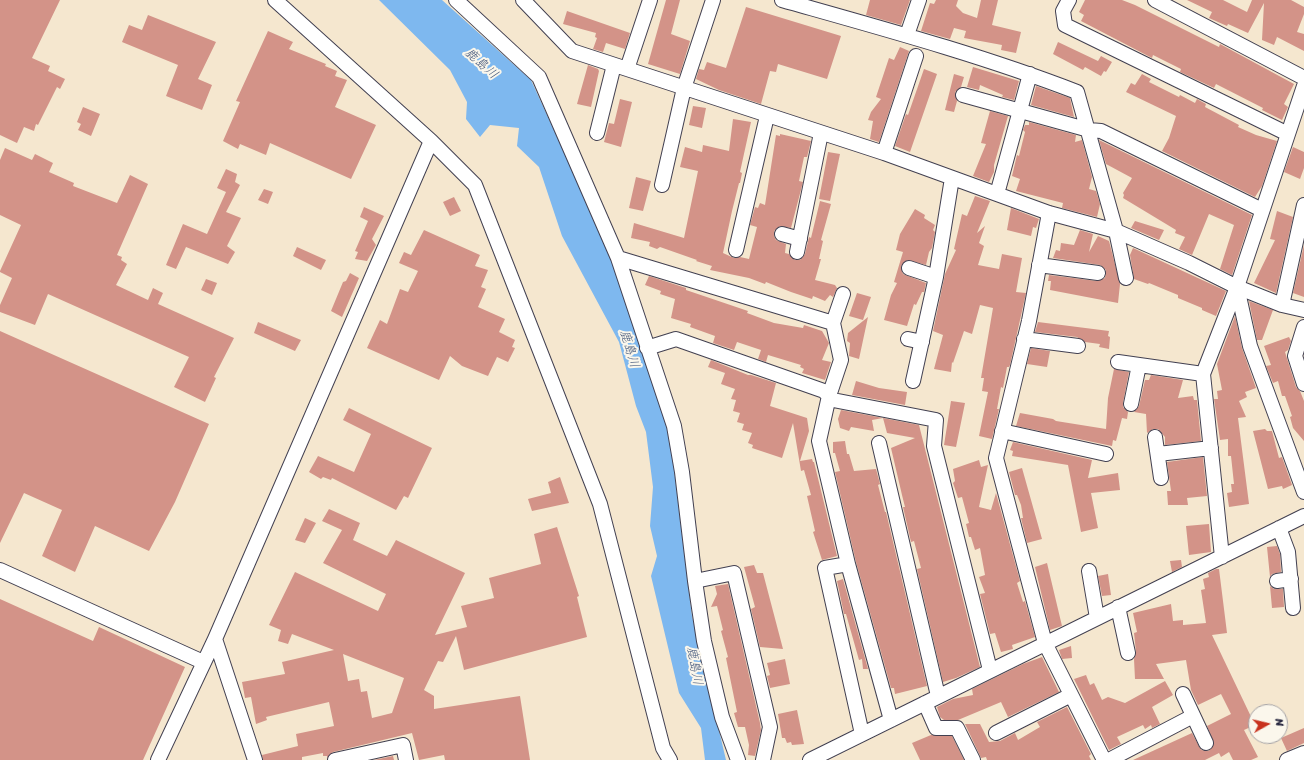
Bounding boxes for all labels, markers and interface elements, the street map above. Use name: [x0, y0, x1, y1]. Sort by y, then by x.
water label: 鹿島川: [461, 45, 501, 83]
water label: 鹿島川: [616, 328, 642, 370]
water label: 鹿島川: [683, 645, 705, 687]
north arrow: [1248, 704, 1288, 744]
text: N: [1269, 717, 1289, 727]

